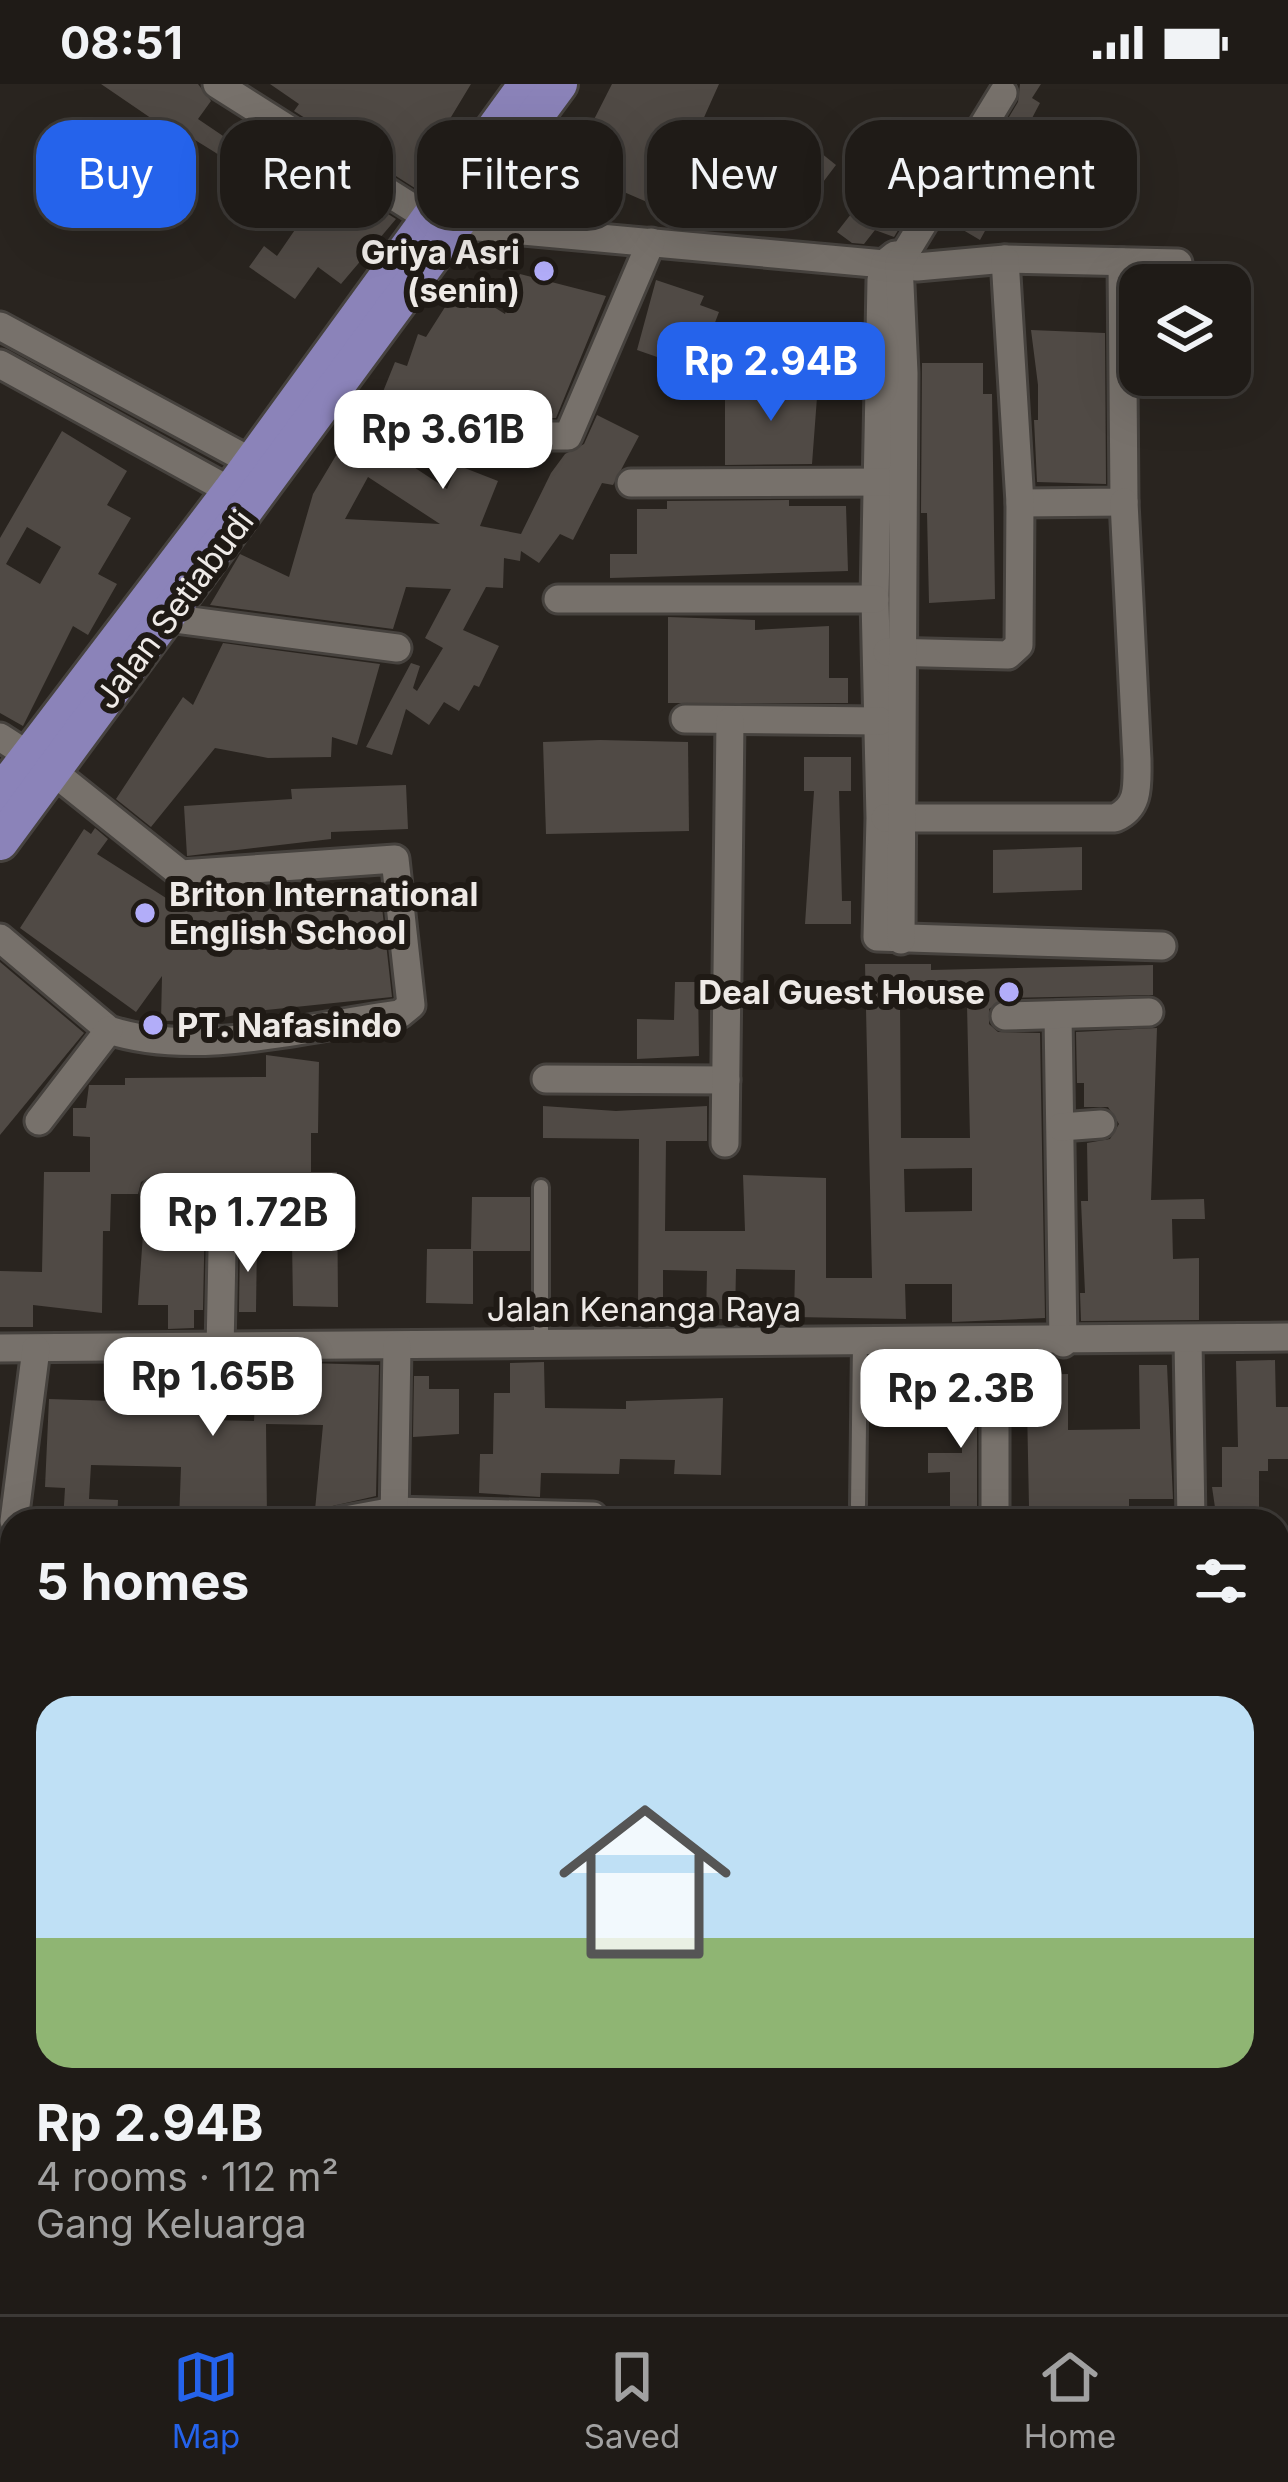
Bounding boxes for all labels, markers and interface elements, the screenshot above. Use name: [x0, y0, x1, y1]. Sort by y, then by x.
text: 08:51: [60, 15, 183, 70]
chip: Buy: [36, 120, 196, 228]
chip: Rent: [220, 120, 393, 228]
chip: Filters: [417, 120, 623, 228]
chip: New: [647, 120, 821, 228]
chip: Apartment: [845, 120, 1137, 228]
place label: Griya Asri (senin): [361, 232, 520, 310]
marker: Griya Asri (senin): [531, 258, 557, 284]
map controls: [1119, 264, 1251, 396]
button: layers: [1119, 264, 1251, 396]
pin: Rp 2.94B: [647, 322, 895, 424]
text: Rp 2.94B: [684, 337, 858, 384]
pin: Rp 3.61B: [319, 390, 567, 492]
text: Rp 3.61B: [361, 405, 525, 452]
street label: Jalan Setiabudi: [86, 502, 262, 716]
place label: Briton International English School: [169, 874, 478, 952]
marker: Briton International English School: [132, 900, 158, 926]
place label: Deal Guest House: [698, 972, 985, 1012]
marker: Deal Guest House: [996, 979, 1022, 1005]
place label: PT. Nafasindo: [177, 1005, 402, 1045]
marker: PT. Nafasindo: [140, 1012, 166, 1038]
pin: Rp 1.72B: [124, 1173, 372, 1275]
text: Rp 1.72B: [167, 1188, 329, 1235]
street label: Jalan Kenanga Raya: [487, 1289, 801, 1329]
pin: Rp 1.65B: [89, 1337, 337, 1439]
pin: Rp 2.3B: [850, 1349, 1072, 1451]
text: Rp 1.65B: [131, 1352, 295, 1399]
text: Rp 2.3B: [887, 1364, 1035, 1411]
icon: filters: [1188, 1548, 1254, 1614]
text: 5 homes: [36, 1551, 249, 1612]
icon: home: [537, 1774, 753, 1990]
text: Rp 2.94B: [36, 2092, 264, 2153]
text: 4 rooms · 112 m²: [36, 2153, 339, 2200]
text: Gang Keluarga: [36, 2200, 307, 2247]
tab: Map: [172, 2344, 240, 2456]
tab: Saved: [584, 2344, 680, 2456]
tab: Home: [1024, 2344, 1116, 2456]

